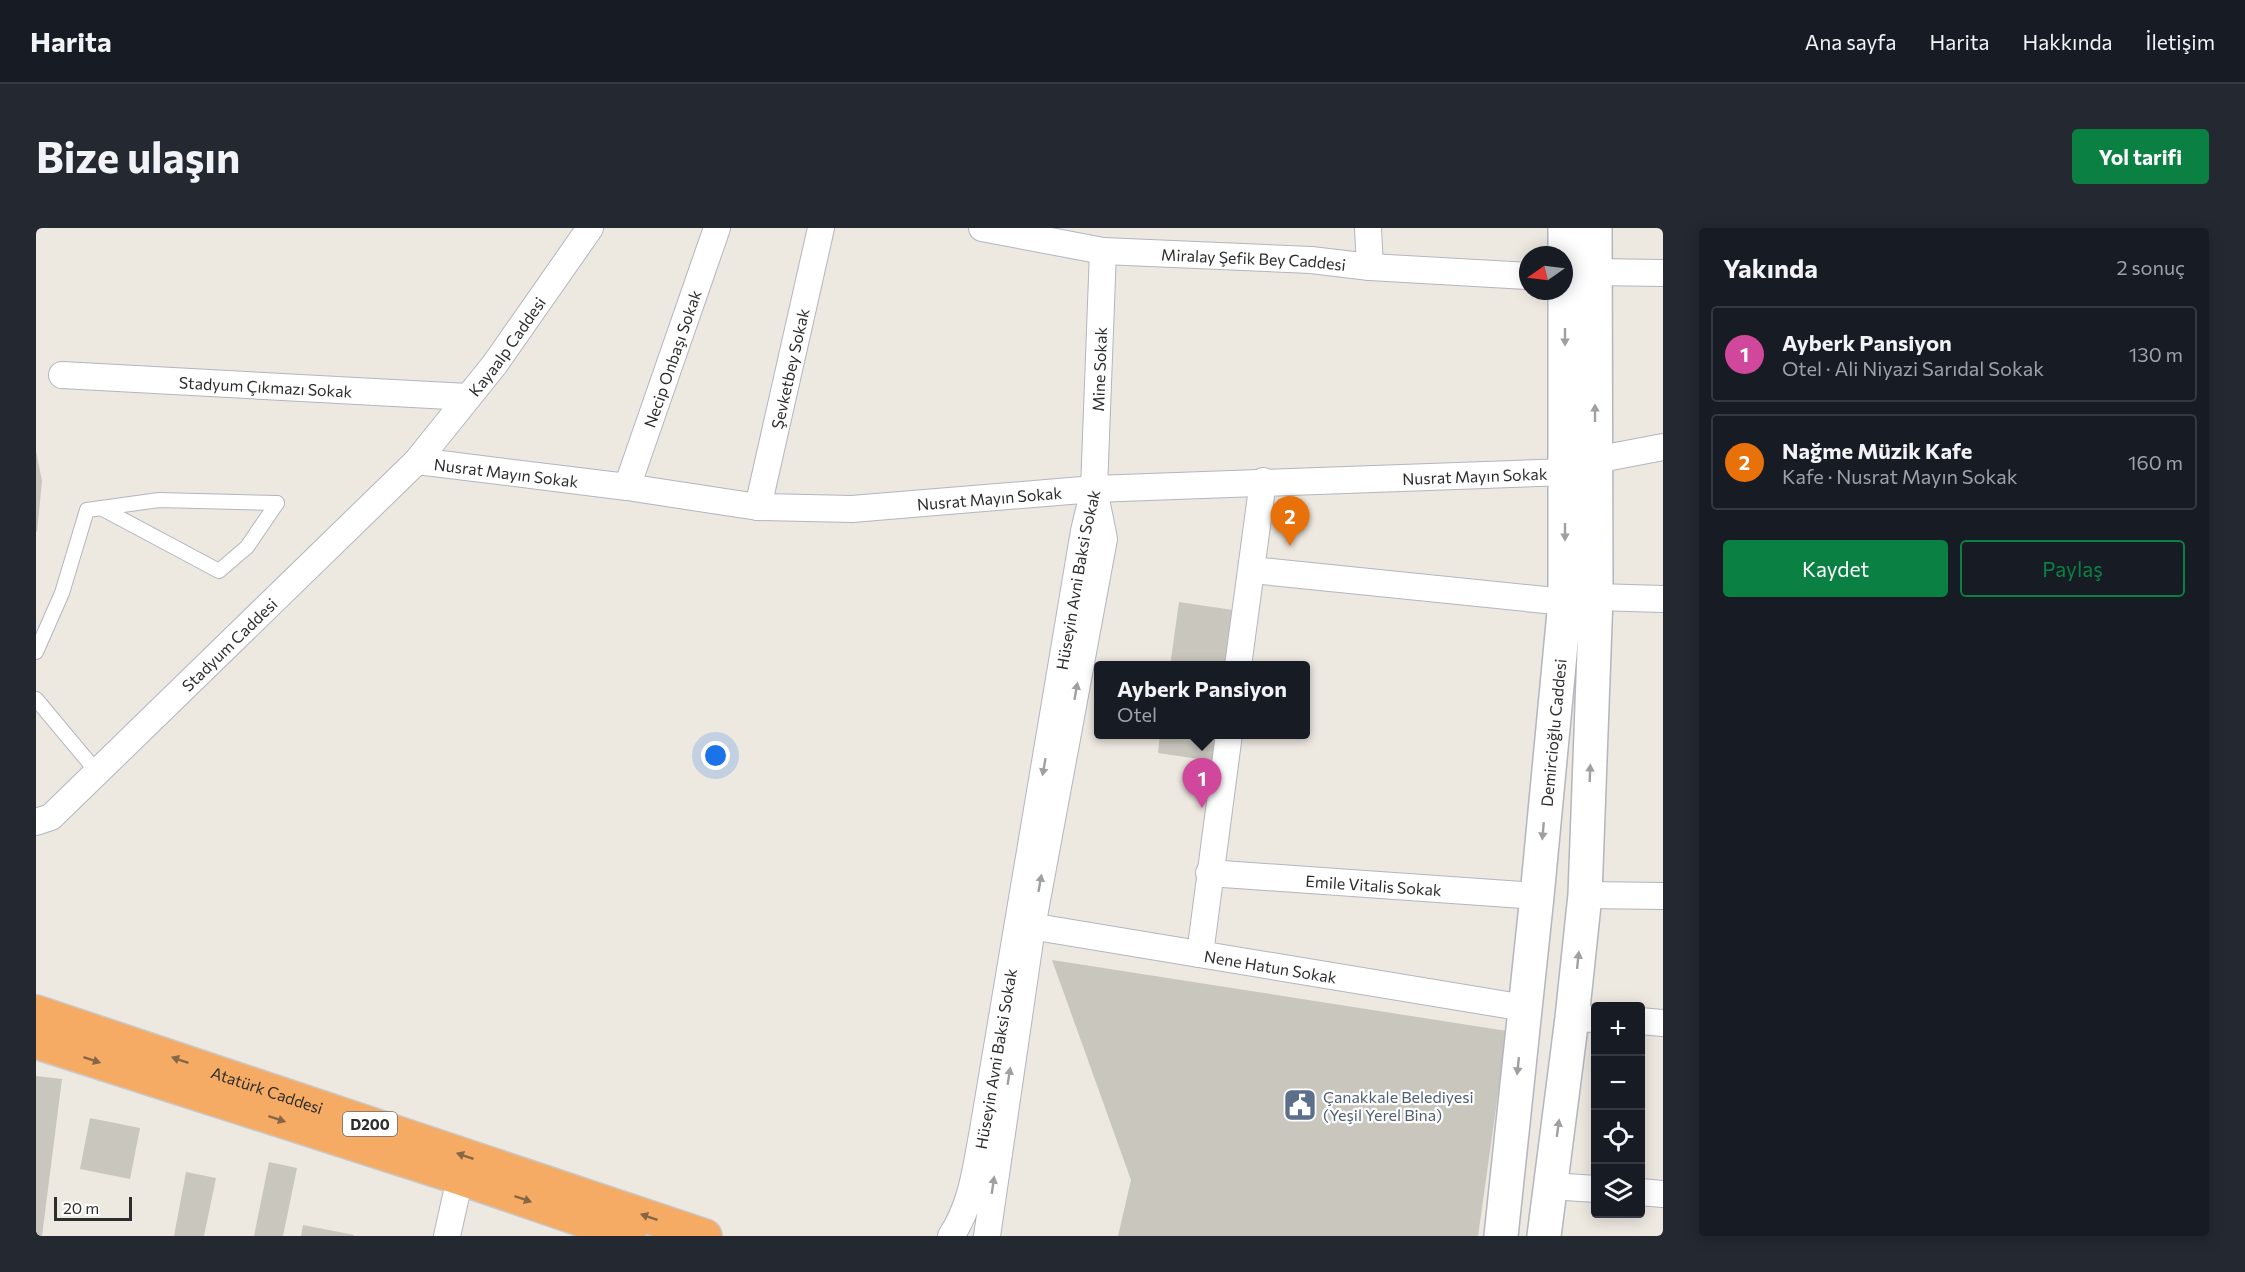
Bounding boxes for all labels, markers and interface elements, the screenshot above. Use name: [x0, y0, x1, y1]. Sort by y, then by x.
text: Harita: [30, 24, 112, 58]
text: Ana sayfa: [1805, 29, 1896, 54]
text: Harita: [1929, 29, 1990, 54]
text: Hakkında: [2023, 29, 2113, 54]
text: İletişim: [2146, 29, 2215, 54]
button: Yol tarifi: [2072, 129, 2209, 184]
text: Bize ulaşın: [36, 130, 240, 182]
street label: Miralay Şefik Bey Caddesi: [1161, 244, 1347, 274]
north arrow: [1519, 246, 1573, 300]
text: Yakında: [1723, 252, 1818, 283]
text: 2 sonuç: [2117, 255, 2185, 279]
street label: Necip Onbaşı Sokak: [639, 287, 704, 430]
street label: Kayaalp Caddesi: [464, 293, 549, 400]
street label: Şevketbey Sokak: [766, 306, 812, 430]
street label: Mine Sokak: [1087, 326, 1110, 412]
one-way arrow: [1560, 328, 1570, 347]
text: Ayberk Pansiyon: [1782, 329, 1952, 356]
text: 1: [1740, 342, 1749, 366]
text: 130 m: [2129, 342, 2183, 366]
text: Otel · Ali Niyazi Sarıdal Sokak: [1782, 356, 2044, 380]
street label: Stadyum Çıkmazı Sokak: [178, 372, 353, 400]
one-way arrow: [1590, 403, 1600, 422]
text: Nağme Müzik Kafe: [1782, 437, 1972, 464]
text: 2: [1739, 450, 1750, 474]
text: 160 m: [2128, 450, 2183, 474]
street label: Nusrat Mayın Sokak: [433, 454, 580, 490]
street label: Nusrat Mayın Sokak: [1402, 463, 1548, 487]
text: Kafe · Nusrat Mayın Sokak: [1782, 464, 2018, 488]
street label: Nusrat Mayın Sokak: [916, 482, 1063, 513]
street label: Hüseyin Avni Baksi Sokak: [1051, 487, 1103, 671]
pin: 2: [1270, 496, 1310, 546]
one-way arrow: [1560, 523, 1570, 542]
button: Kaydet: [1723, 540, 1948, 597]
button: Paylaş: [1960, 540, 2185, 597]
street label: Stadyum Caddesi: [177, 593, 280, 694]
street label: Demircioğlu Caddesi: [1536, 658, 1569, 807]
popup: [1094, 661, 1310, 739]
text: Ayberk Pansiyon: [1117, 675, 1287, 702]
one-way arrow: [1071, 682, 1080, 701]
text: Otel: [1117, 702, 1157, 726]
your location: [701, 741, 730, 770]
one-way arrow: [1039, 758, 1048, 777]
pin: 1: [1182, 758, 1222, 808]
one-way arrow: [1585, 764, 1594, 783]
one-way arrow: [1538, 822, 1548, 841]
street label: Emile Vitalis Sokak: [1305, 870, 1443, 899]
one-way arrow: [1036, 874, 1045, 893]
street label: Nene Hatun Sokak: [1203, 946, 1339, 986]
one-way arrow: [1573, 950, 1583, 969]
street label: Hüseyin Avni Baksi Sokak: [970, 967, 1020, 1150]
map controls: [1591, 1002, 1645, 1218]
button: +: [1591, 1002, 1645, 1056]
one-way arrow: [171, 1055, 189, 1065]
one-way arrow: [83, 1056, 101, 1065]
button: −: [1591, 1056, 1645, 1110]
one-way arrow: [1513, 1057, 1523, 1076]
street label: Atatürk Caddesi: [209, 1062, 326, 1117]
one-way arrow: [1005, 1066, 1014, 1085]
public building icon: Çanakkale Belediyesi (Yeşil Yerel Bina): [1282, 1087, 1318, 1123]
place label: Çanakkale Belediyesi (Yeşil Yerel Bina): [1323, 1087, 1474, 1124]
button: locate: [1591, 1110, 1645, 1164]
road number: D200: [343, 1112, 397, 1136]
one-way arrow: [268, 1115, 286, 1125]
one-way arrow: [1553, 1118, 1562, 1137]
one-way arrow: [456, 1150, 474, 1160]
button: layers: [1591, 1164, 1645, 1218]
one-way arrow: [989, 1175, 998, 1194]
scale bar: [54, 1194, 132, 1222]
one-way arrow: [514, 1195, 532, 1205]
text: 20 m: [63, 1198, 99, 1217]
one-way arrow: [640, 1212, 658, 1222]

